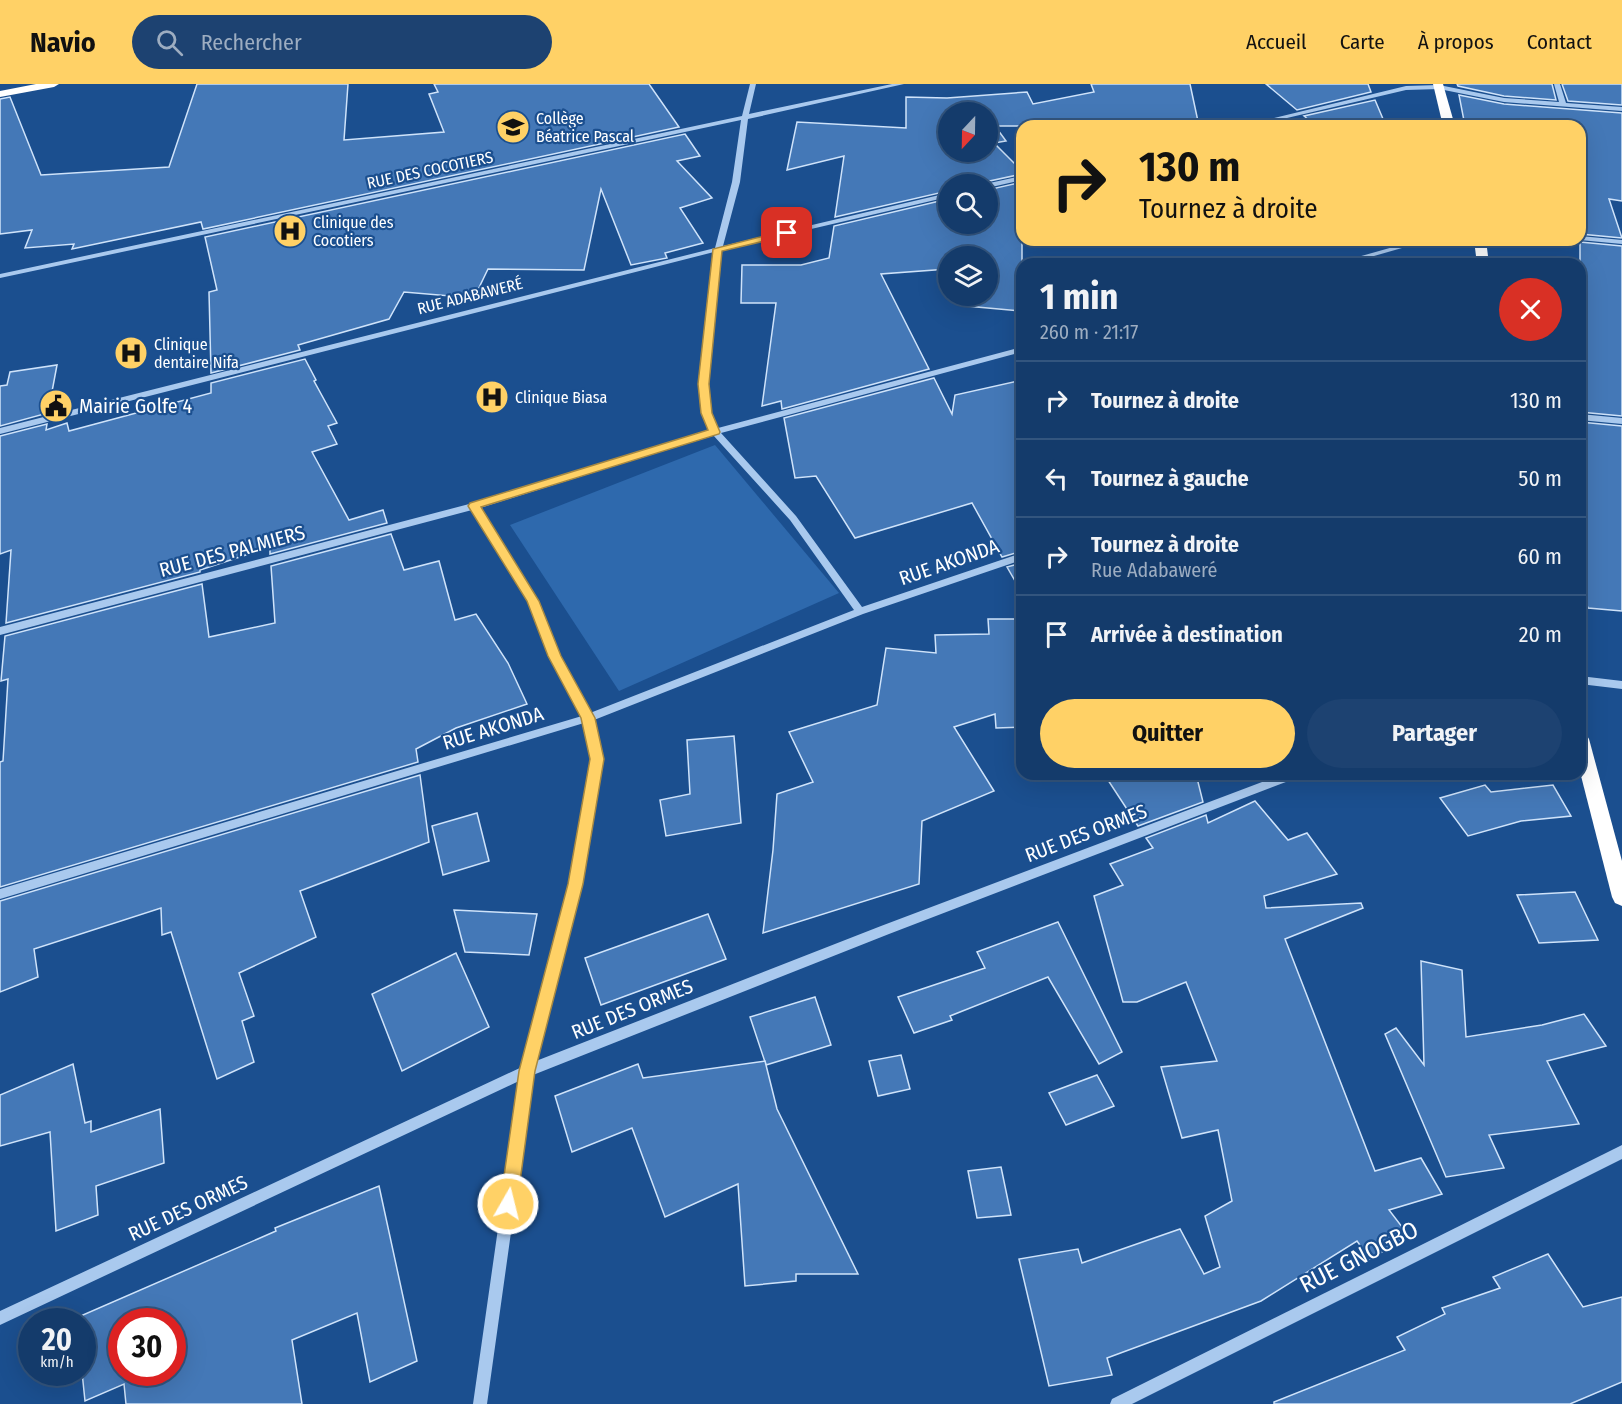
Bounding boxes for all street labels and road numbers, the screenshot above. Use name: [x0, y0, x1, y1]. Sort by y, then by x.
street label: RUE DES COCOTIERS: [365, 147, 495, 193]
street label: RUE ADABAWERÉ: [415, 274, 525, 318]
street label: RUE DES PALMIERS: [156, 520, 308, 582]
street label: RUE AKONDA: [896, 534, 1003, 590]
street label: RUE AKONDA: [440, 701, 547, 755]
street label: RUE DES ORMES: [1022, 799, 1150, 867]
street label: RUE DES ORMES: [568, 974, 696, 1044]
street label: RUE DES ORMES: [125, 1170, 252, 1246]
street label: RUE GNOGBO: [1295, 1215, 1423, 1299]

